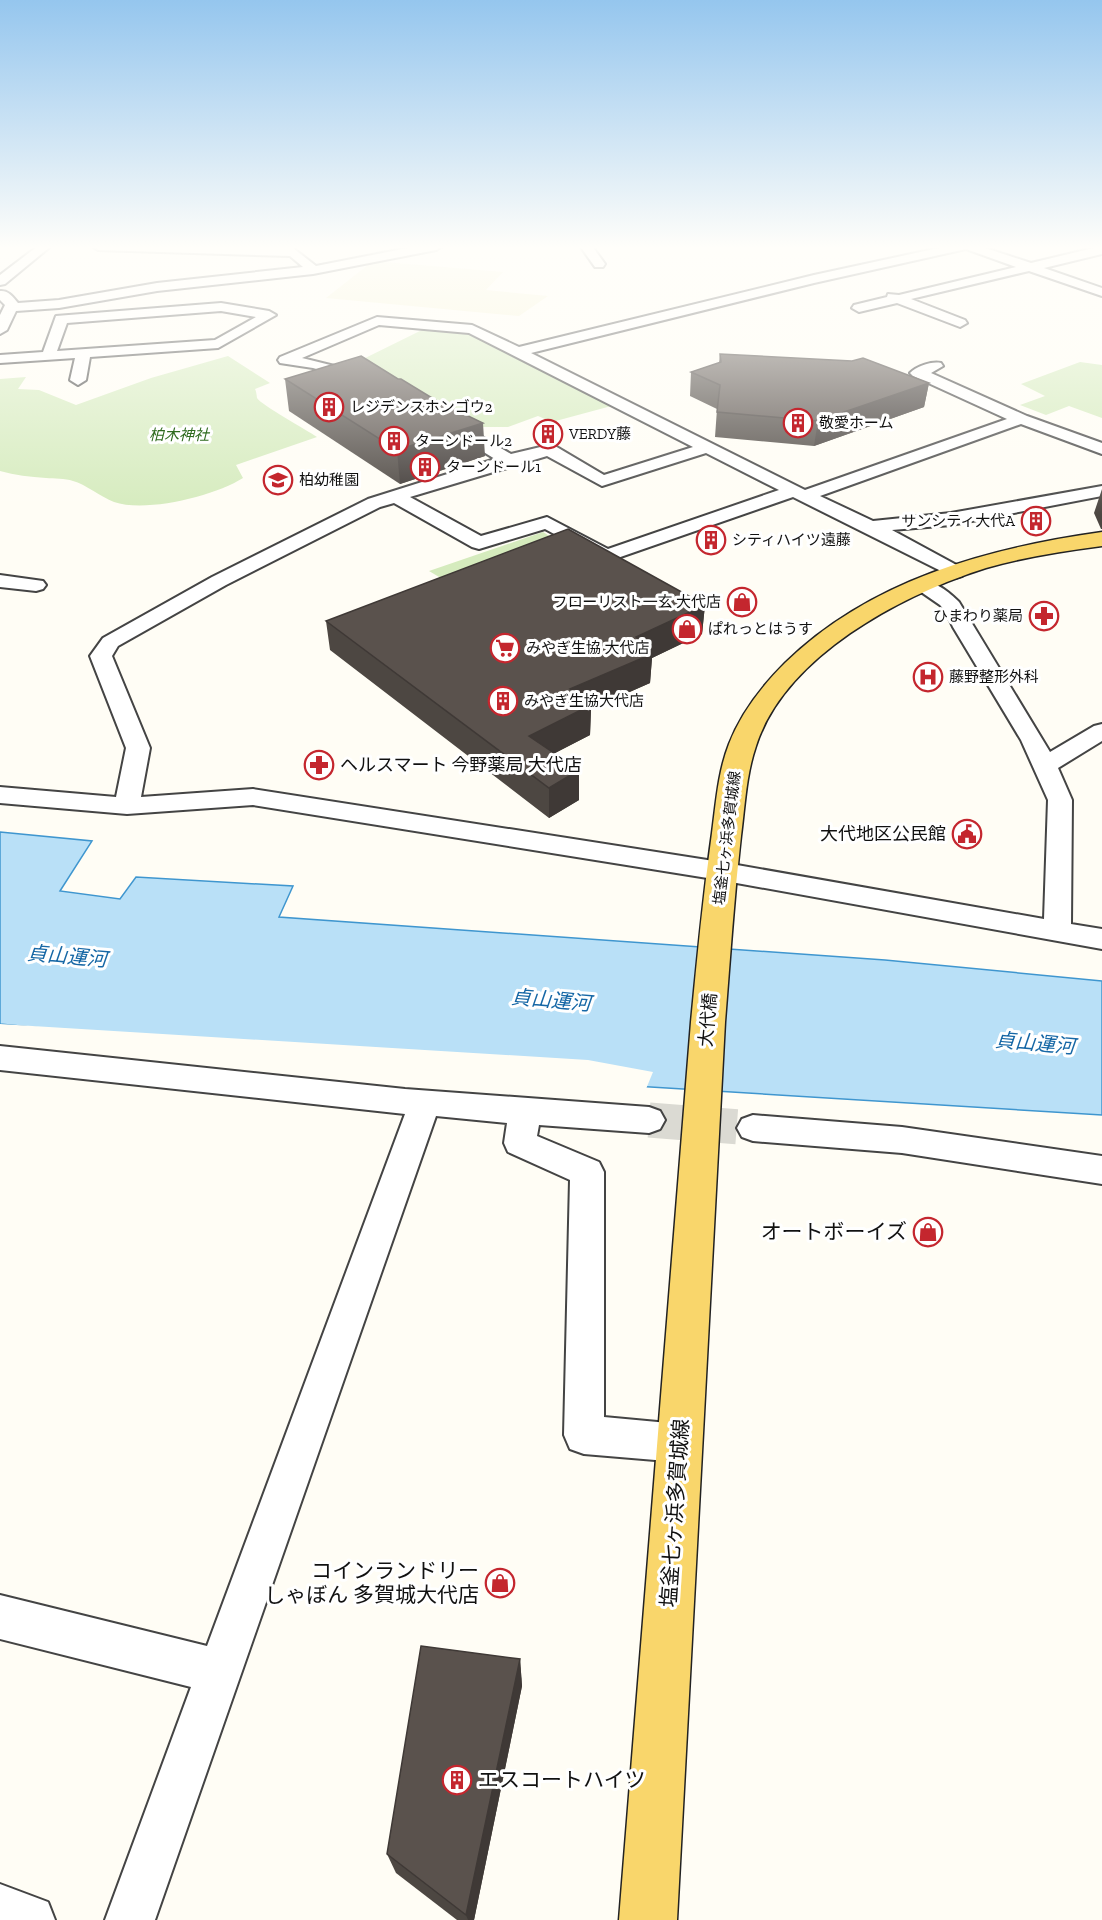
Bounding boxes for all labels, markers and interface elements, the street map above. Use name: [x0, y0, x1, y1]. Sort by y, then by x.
building icon: レジデンスホンゴウ2: [313, 391, 345, 423]
place label: レジデンスホンゴウ2: [350, 398, 493, 416]
building icon: 敬愛ホーム: [782, 407, 814, 439]
place label: 敬愛ホーム: [819, 414, 894, 432]
building icon: VERDY藤: [532, 418, 564, 450]
building icon: ターンドール2: [378, 425, 410, 457]
place label: VERDY藤: [568, 425, 631, 443]
park label: 柏木神社: [149, 426, 211, 444]
place label: ターンドール2: [415, 432, 512, 450]
building icon: ターンドール1: [409, 451, 441, 483]
place label: ターンドール1: [446, 458, 541, 476]
school or university icon: 柏幼稚園: [262, 464, 294, 496]
place label: 柏幼稚園: [299, 471, 359, 489]
building icon: サンシティ大代A: [1020, 505, 1052, 537]
place label: サンシティ大代A: [901, 512, 1015, 530]
building icon: シティハイツ遠藤: [695, 524, 727, 556]
place label: シティハイツ遠藤: [732, 531, 851, 549]
shop icon: フローリスト一玄 大代店: [726, 586, 758, 618]
place label: フローリスト一玄 大代店: [553, 593, 721, 611]
pharmacy icon: ひまわり薬局: [1028, 600, 1060, 632]
place label: ひまわり薬局: [933, 607, 1023, 625]
shop icon: ぱれっとはうす: [671, 613, 703, 645]
place label: ぱれっとはうす: [708, 620, 813, 638]
supermarket icon: みやぎ生協 大代店: [489, 632, 521, 664]
place label: みやぎ生協 大代店: [526, 639, 649, 657]
hospital icon: 藤野整形外科: [912, 661, 944, 693]
place label: 藤野整形外科: [949, 668, 1039, 686]
building icon: みやぎ生協大代店: [487, 685, 519, 717]
place label: みやぎ生協大代店: [524, 692, 644, 710]
pharmacy icon: ヘルスマート 今野薬局 大代店: [303, 749, 335, 781]
place label: ヘルスマート 今野薬局 大代店: [340, 754, 582, 776]
street label: 塩釜七ヶ浜多賀城線: [710, 770, 744, 906]
public building icon: 大代地区公民館: [951, 818, 983, 850]
place label: 大代地区公民館: [820, 823, 946, 845]
water label: 貞山運河: [26, 941, 112, 972]
water label: 貞山運河: [510, 985, 596, 1016]
street label: 大代橋: [695, 992, 721, 1048]
water label: 貞山運河: [994, 1028, 1080, 1059]
shop icon: オートボーイズ: [912, 1216, 944, 1248]
place label: オートボーイズ: [761, 1219, 907, 1244]
street label: 塩釜七ヶ浜多賀城線: [655, 1418, 694, 1608]
place label: コインランドリー しゃぼん 多賀城大代店: [264, 1558, 479, 1607]
shop icon: コインランドリー しゃぼん 多賀城大代店: [484, 1567, 516, 1599]
building icon: エスコートハイツ: [441, 1764, 473, 1796]
place label: エスコートハイツ: [478, 1767, 646, 1792]

